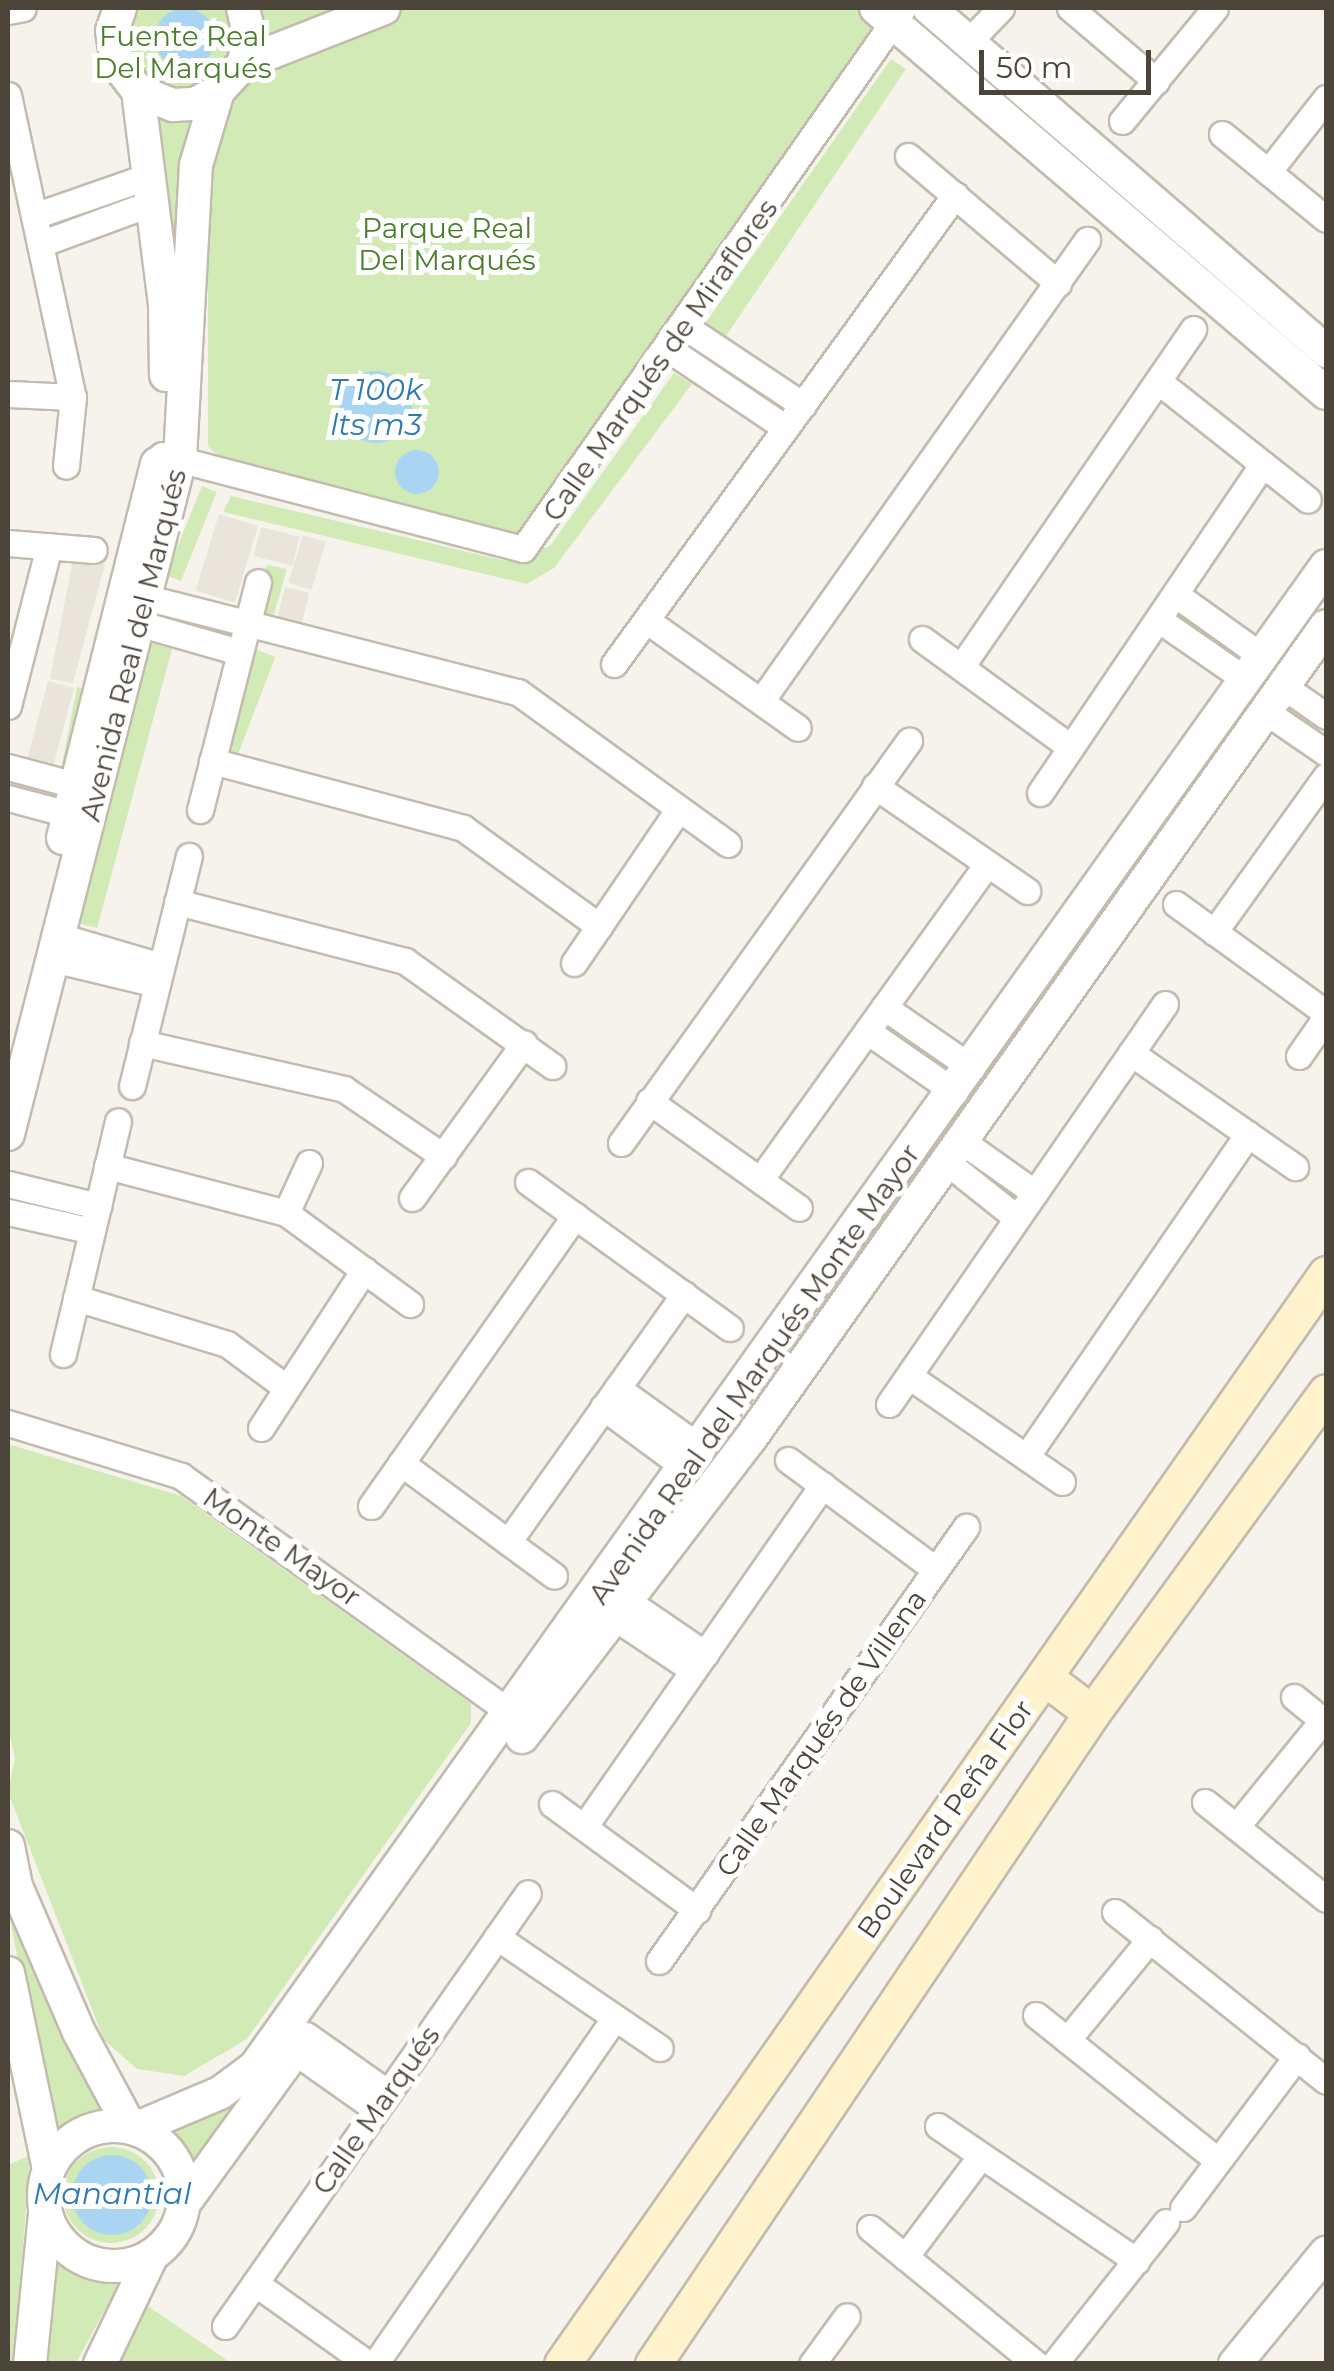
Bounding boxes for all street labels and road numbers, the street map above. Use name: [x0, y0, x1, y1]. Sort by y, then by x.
street label: Calle Marqués de Miraflores: [536, 192, 784, 528]
street label: Avenida Real del Marqués: [73, 465, 193, 825]
street label: Avenida Real del Marqués Monte Mayor: [581, 1138, 927, 1610]
street label: Monte Mayor: [197, 1480, 367, 1614]
street label: Calle Marqués de Villena: [709, 1583, 933, 1883]
street label: Boulevard Peña Flor: [850, 1693, 1040, 1945]
street label: Calle Marqués: [305, 2019, 447, 2201]

